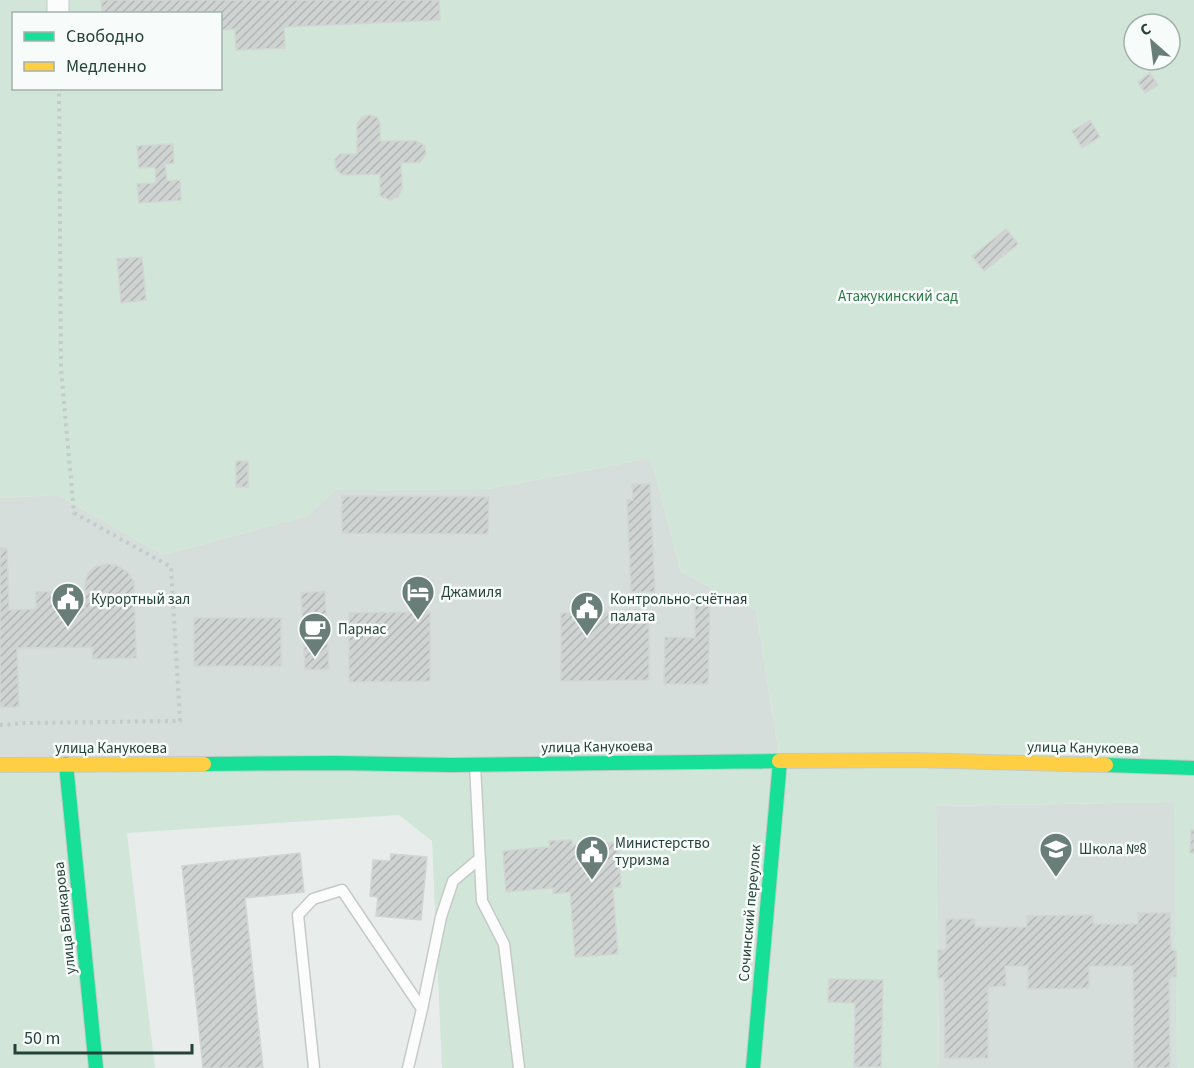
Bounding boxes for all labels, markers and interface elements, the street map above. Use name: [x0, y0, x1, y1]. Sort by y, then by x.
legend: [12, 12, 222, 90]
north arrow: [1122, 12, 1182, 72]
text: С: [1136, 18, 1155, 42]
text: Свободно: [66, 24, 144, 49]
text: Медленно: [66, 54, 146, 79]
park label: Атажукинский сад: [838, 286, 958, 307]
hotel icon: Джамиля: [400, 574, 436, 621]
public building icon: Курортный зал: [50, 581, 86, 628]
place label: Джамиля: [441, 582, 502, 603]
place label: Курортный зал: [91, 589, 190, 610]
place label: Контрольно-счётная палата: [610, 589, 747, 627]
public building icon: Контрольно-счётная палата: [569, 590, 605, 637]
cafe icon: Парнас: [297, 611, 333, 658]
place label: Парнас: [338, 619, 387, 640]
street label: улица Канукоева: [541, 736, 653, 758]
street label: улица Канукоева: [1027, 737, 1139, 759]
street label: улица Канукоева: [55, 738, 167, 759]
school or university icon: Школа №8: [1038, 831, 1074, 878]
place label: Министерство туризма: [615, 833, 710, 871]
public building icon: Министерство туризма: [574, 834, 610, 881]
place label: Школа №8: [1079, 839, 1147, 860]
street label: Сочинский переулок: [734, 843, 767, 982]
street label: улица Балкарова: [49, 861, 81, 975]
scale bar: [15, 1017, 192, 1055]
text: 50 m: [24, 1026, 60, 1051]

